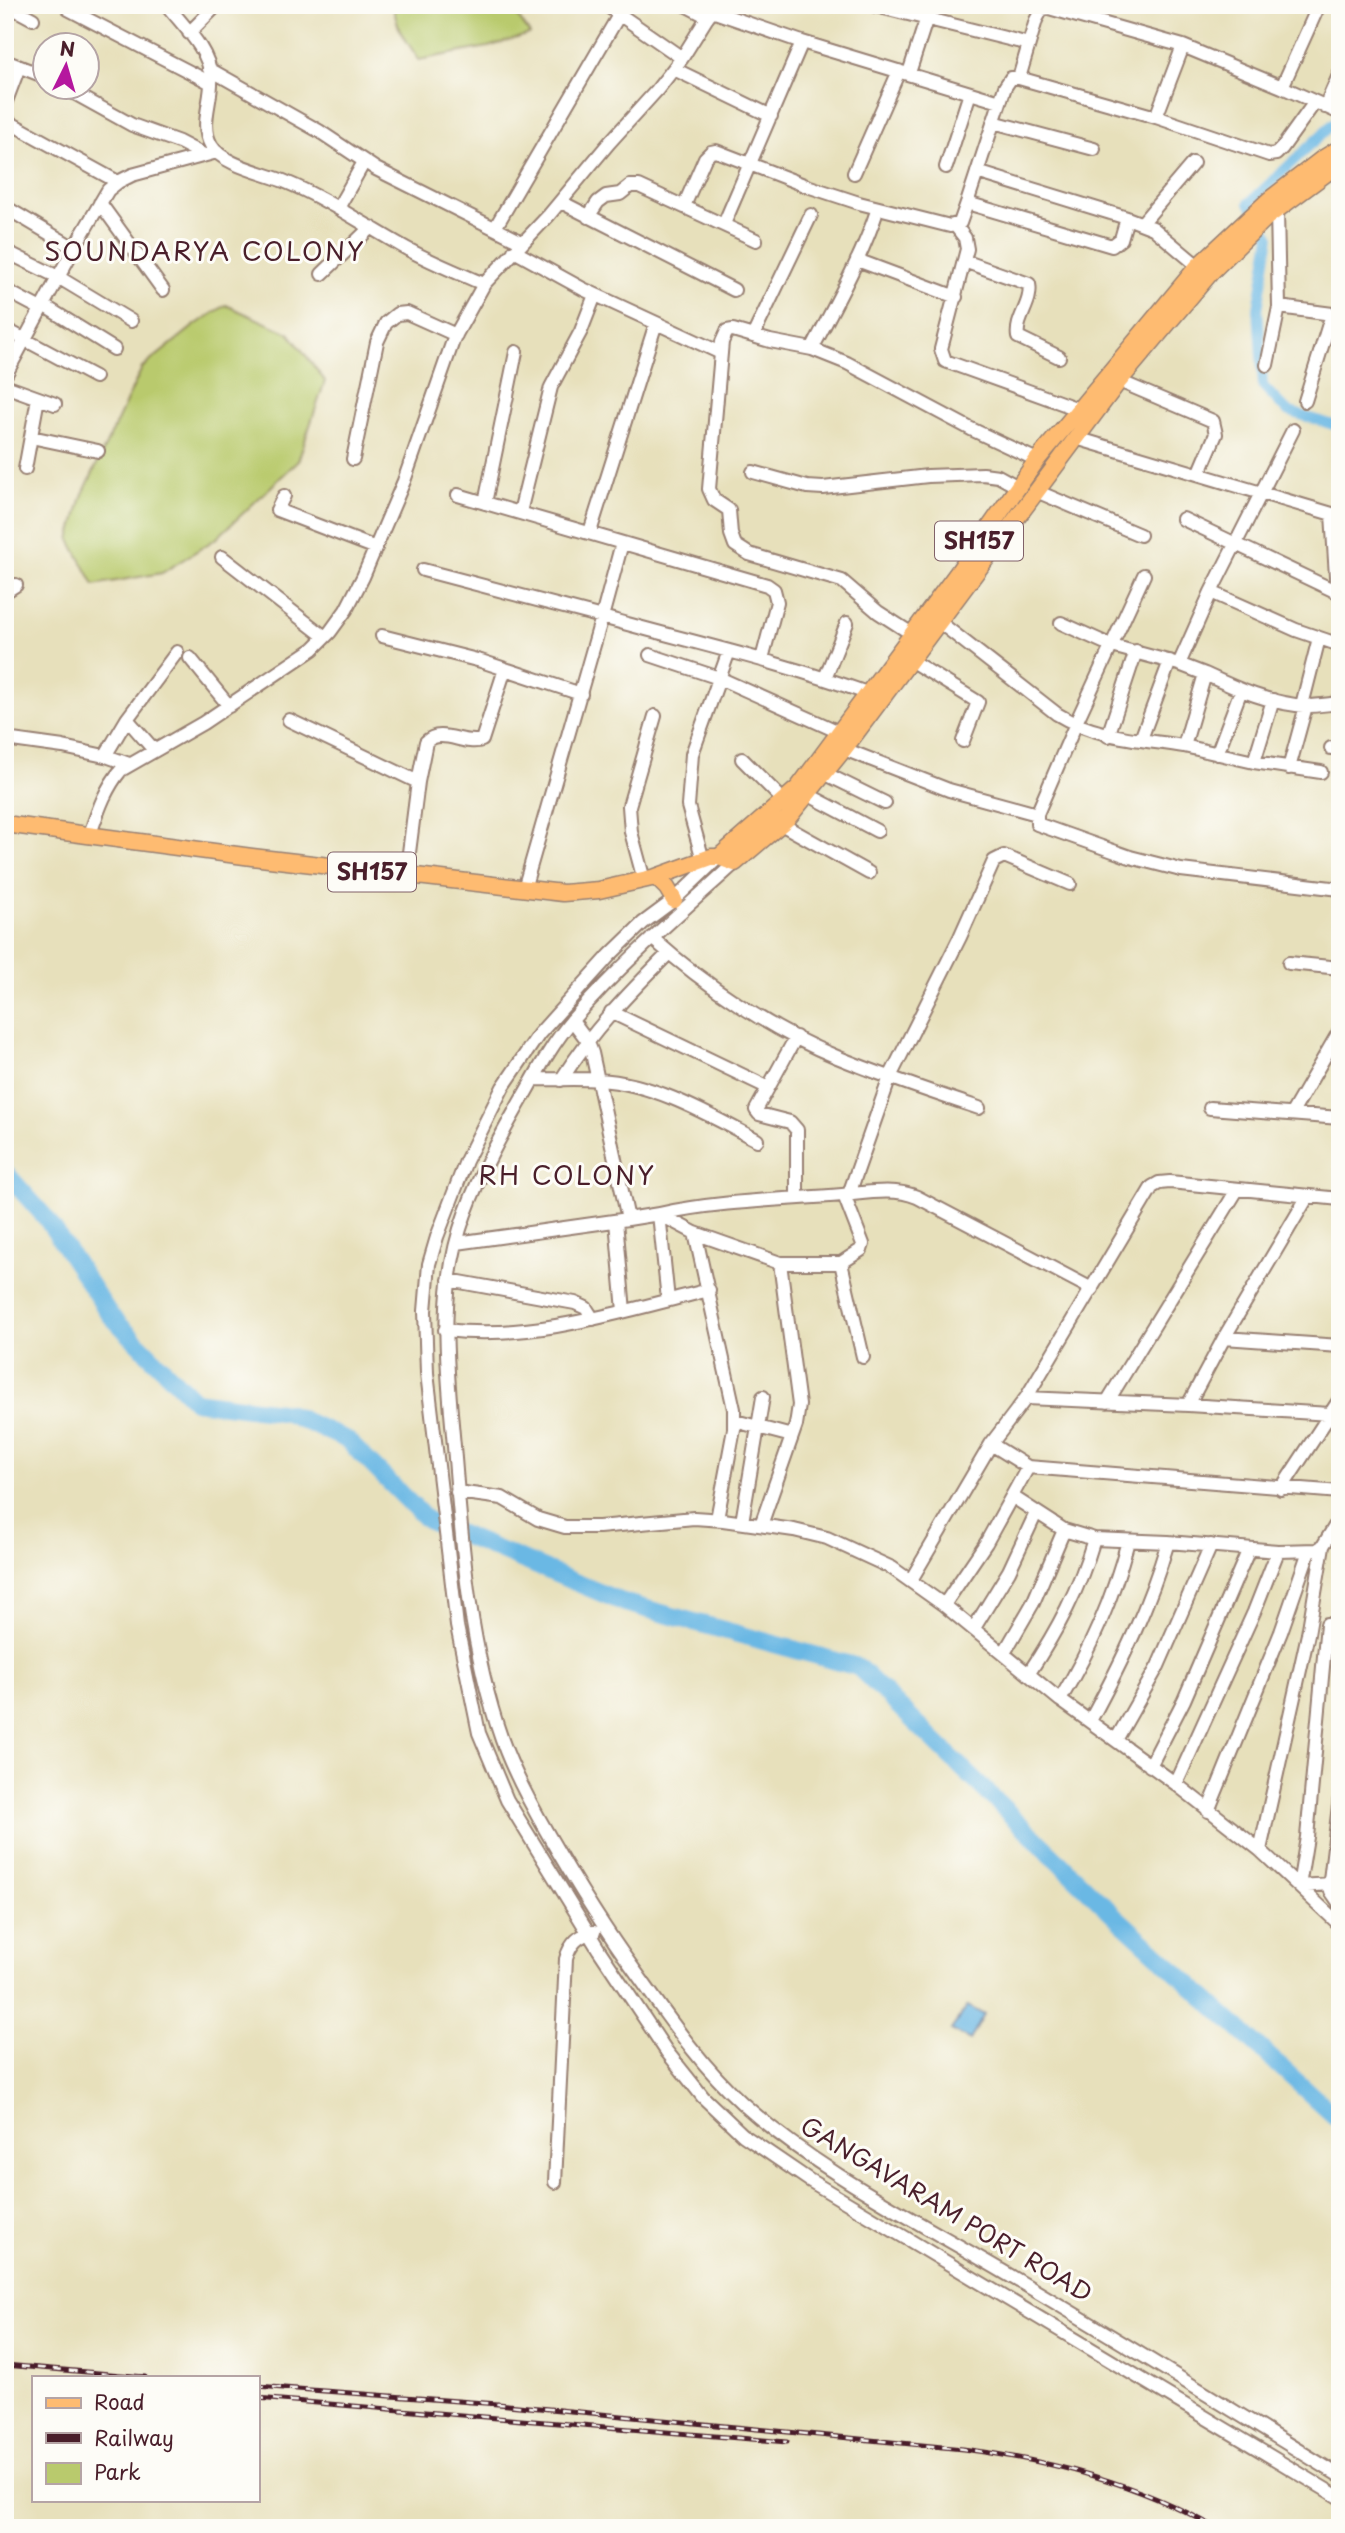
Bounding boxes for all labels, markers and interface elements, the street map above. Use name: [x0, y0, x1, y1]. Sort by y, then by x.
north arrow: [32, 32, 102, 102]
text: N: [59, 33, 76, 63]
district label: SOUNDARYA COLONY: [44, 231, 366, 270]
road number: SH157: [935, 522, 1023, 561]
road number: SH157: [328, 852, 416, 892]
district label: RH COLONY: [478, 1155, 656, 1194]
street label: GANGAVARAM PORT ROAD: [794, 2107, 1100, 2310]
legend: [32, 2376, 259, 2502]
text: Road: [94, 2385, 145, 2417]
text: Railway: [94, 2421, 174, 2453]
text: Park: [94, 2455, 141, 2487]

